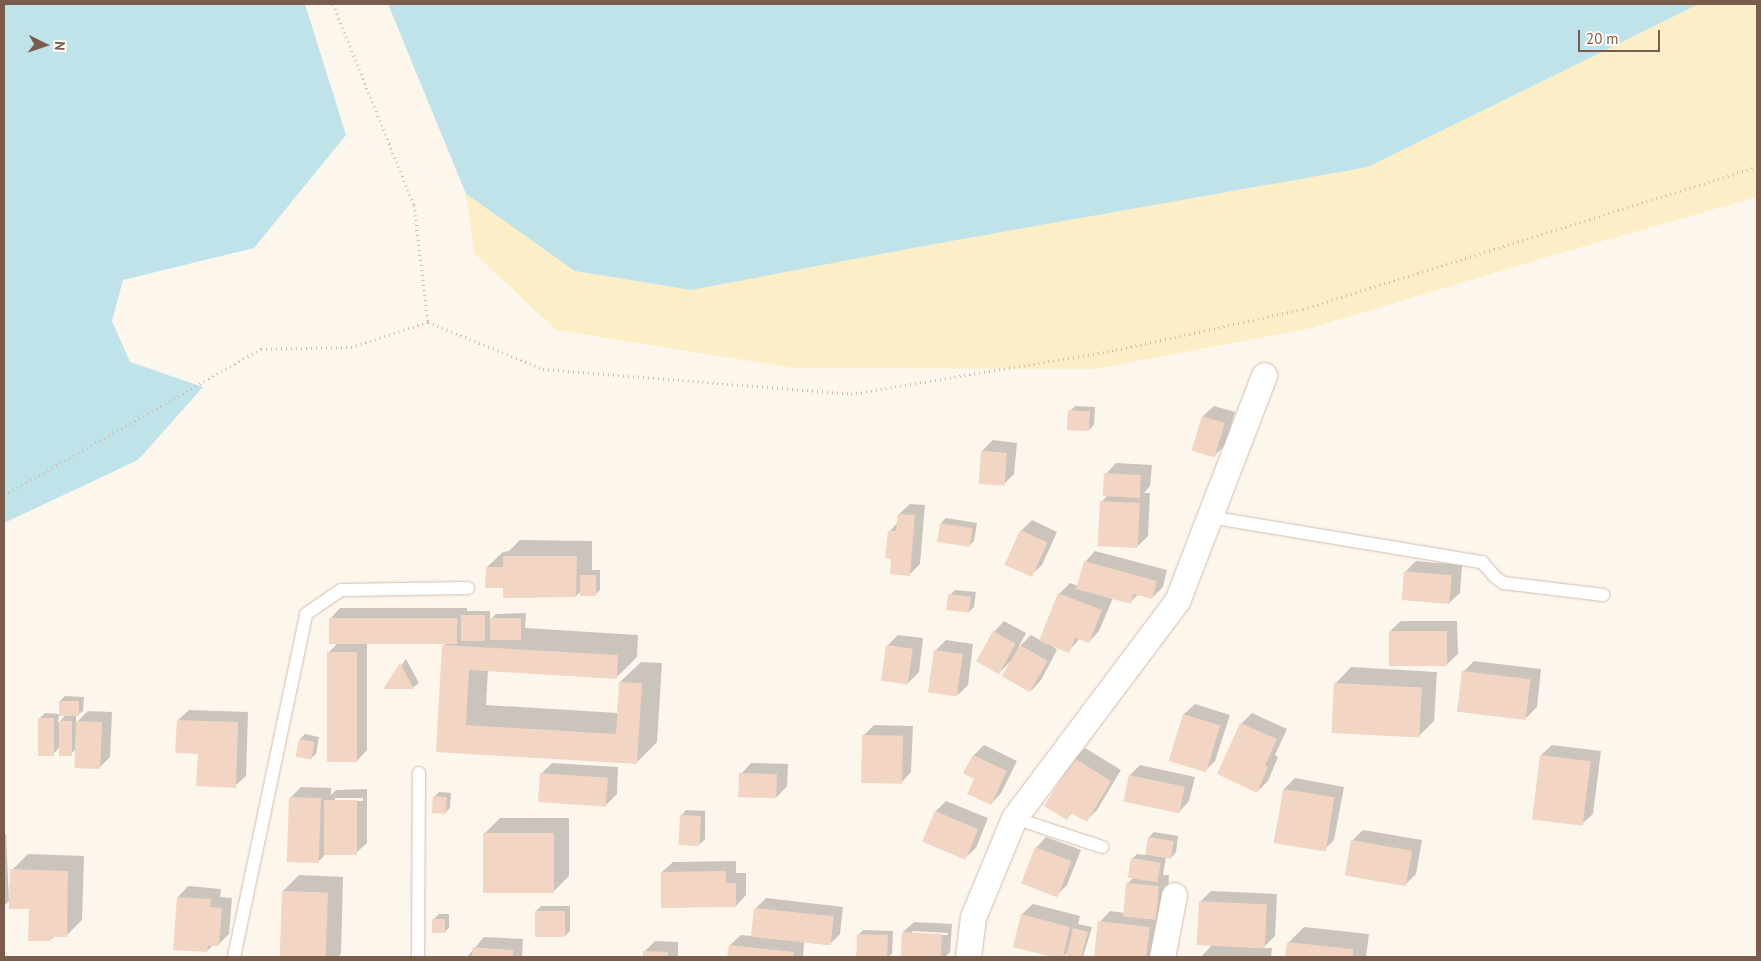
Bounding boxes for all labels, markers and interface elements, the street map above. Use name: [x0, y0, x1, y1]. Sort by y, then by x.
north arrow: [20, 20, 70, 70]
scale bar: [1581, 20, 1664, 52]
text: 20 m: [1586, 29, 1619, 48]
text: N: [51, 41, 69, 51]

